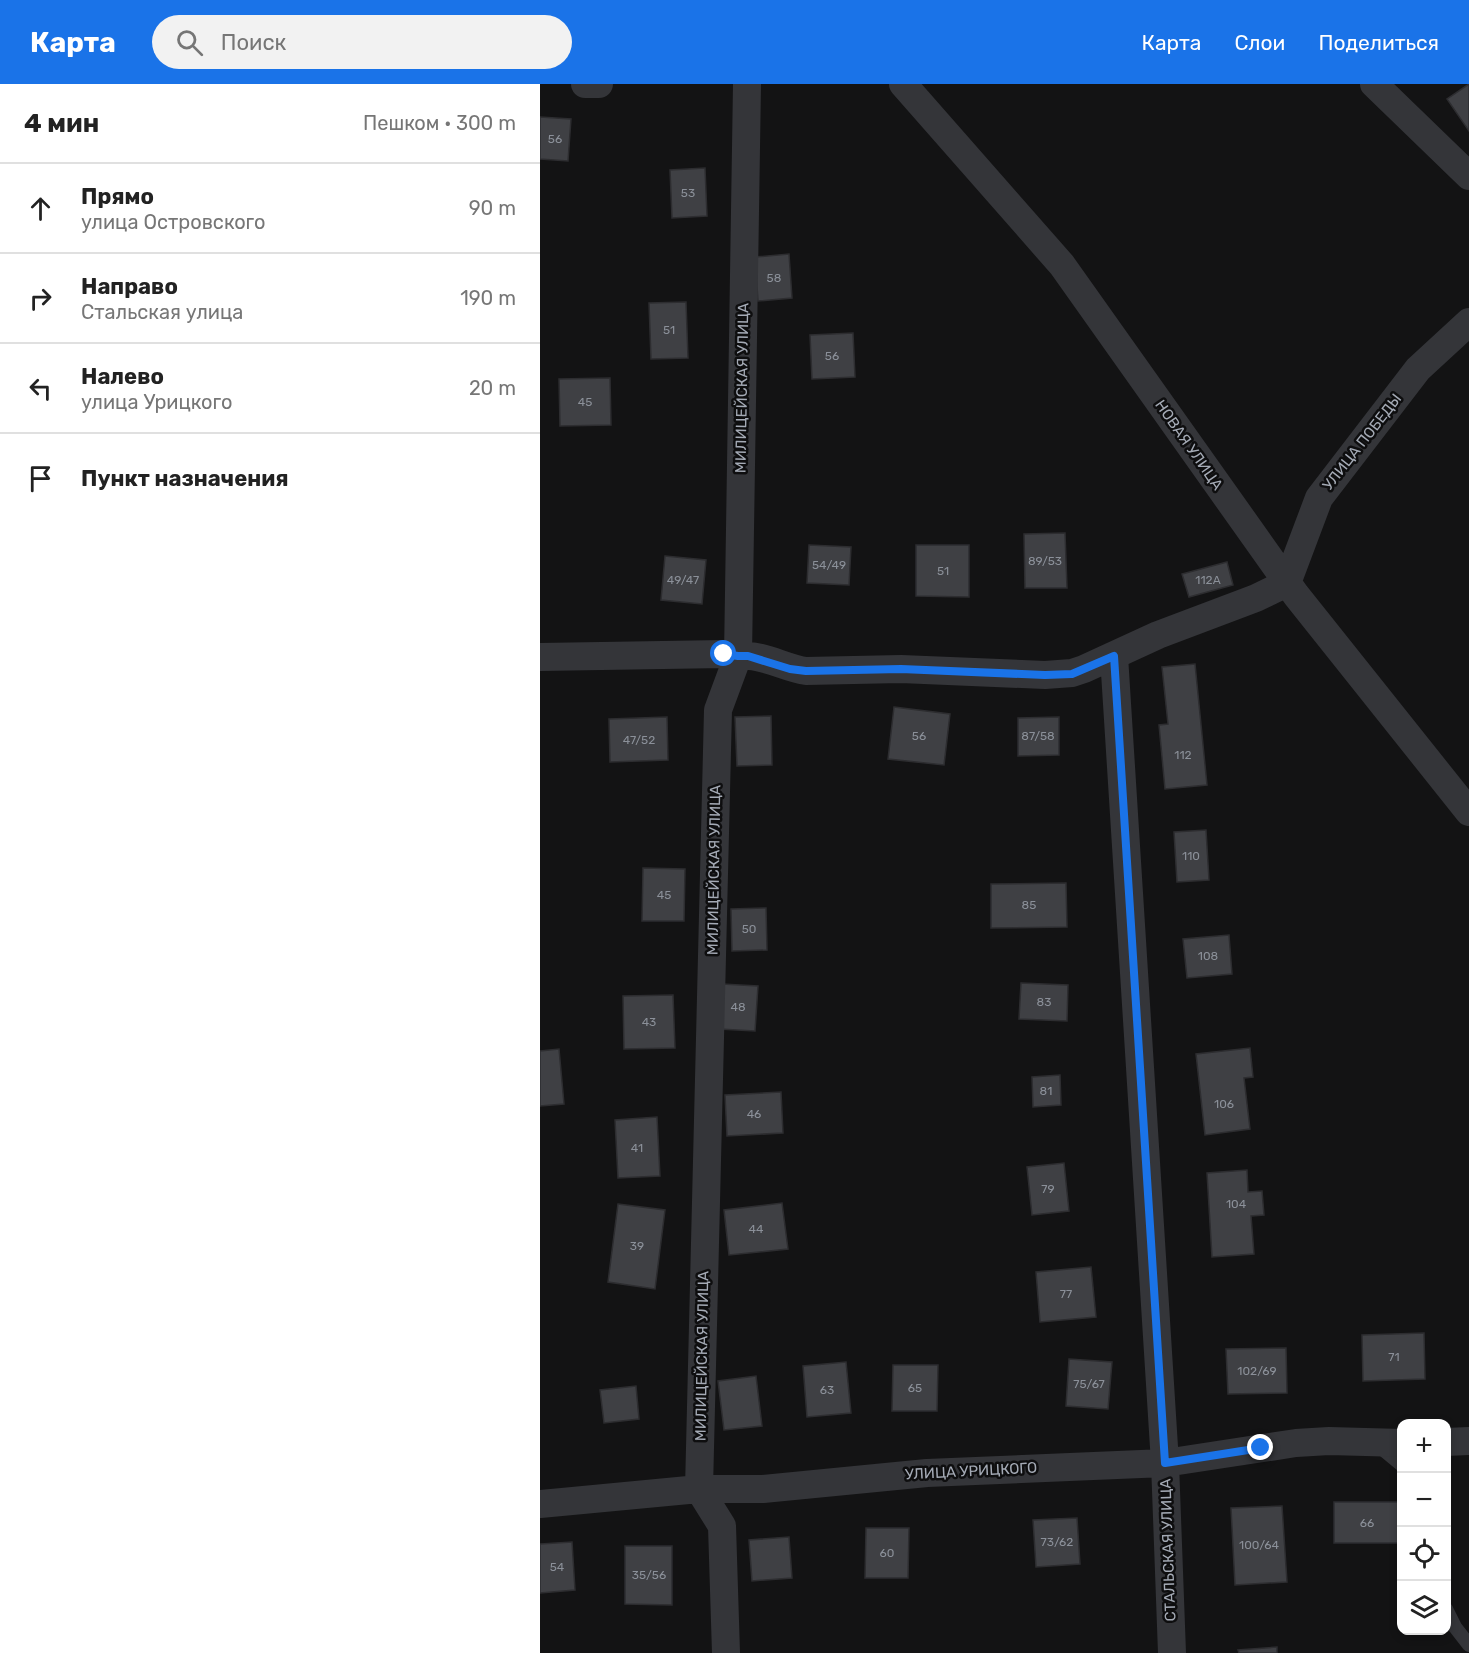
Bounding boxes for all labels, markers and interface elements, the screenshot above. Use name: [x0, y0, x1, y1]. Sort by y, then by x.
search box: [152, 15, 572, 69]
text: Карта: [30, 26, 116, 59]
icon: search: [173, 26, 206, 59]
text: Поиск: [221, 29, 286, 56]
text: Карта: [1141, 30, 1201, 55]
text: Слои: [1234, 30, 1285, 55]
text: Поделиться: [1318, 30, 1439, 55]
text: 4 мин: [24, 108, 99, 139]
text: Пешком · 300 m: [363, 111, 516, 135]
house number: 56: [548, 132, 562, 146]
text: Прямо: [81, 183, 154, 210]
house number: 53: [681, 186, 695, 200]
icon: ahead: [24, 192, 57, 225]
text: 90 m: [469, 196, 516, 220]
text: улица Островского: [81, 210, 266, 234]
house number: 58: [767, 271, 781, 285]
text: Направо: [81, 273, 178, 300]
icon: right: [24, 282, 57, 315]
text: 190 m: [460, 286, 516, 310]
text: Стальская улица: [81, 300, 243, 324]
street label: МИЛИЦЕЙСКАЯ УЛИЦА: [732, 303, 752, 473]
house number: 51: [663, 323, 675, 337]
house number: 56: [825, 349, 839, 363]
text: Налево: [81, 363, 164, 390]
icon: left: [24, 372, 57, 405]
text: 20 m: [469, 376, 516, 400]
text: улица Урицкого: [81, 390, 232, 414]
street label: УЛИЦА ПОБЕДЫ: [1319, 390, 1405, 494]
house number: 45: [578, 395, 592, 409]
street label: НОВАЯ УЛИЦА: [1151, 397, 1227, 493]
icon: arrive: [24, 462, 57, 495]
text: Пункт назначения: [81, 465, 289, 492]
house number: 89/53: [1028, 554, 1062, 568]
house number: 54/49: [812, 558, 846, 572]
house number: 51: [937, 564, 949, 578]
house number: 49/47: [667, 573, 699, 587]
house number: 112А: [1195, 573, 1221, 587]
route start: [710, 640, 736, 666]
house number: 56: [912, 729, 926, 743]
house number: 87/58: [1021, 729, 1055, 743]
house number: 47/52: [623, 733, 655, 747]
house number: 112: [1174, 748, 1192, 762]
street label: МИЛИЦЕЙСКАЯ УЛИЦА: [704, 785, 724, 955]
house number: 110: [1182, 849, 1200, 863]
house number: 45: [657, 888, 671, 902]
house number: 85: [1022, 898, 1036, 912]
house number: 50: [742, 922, 756, 936]
house number: 108: [1198, 949, 1218, 963]
house number: 83: [1037, 995, 1051, 1009]
house number: 48: [730, 1000, 746, 1014]
house number: 43: [642, 1015, 656, 1029]
house number: 81: [1040, 1084, 1052, 1098]
house number: 106: [1214, 1097, 1234, 1111]
house number: 46: [747, 1107, 761, 1121]
house number: 41: [631, 1141, 643, 1155]
house number: 79: [1041, 1182, 1055, 1196]
house number: 104: [1226, 1197, 1247, 1211]
house number: 44: [749, 1222, 764, 1236]
house number: 39: [630, 1239, 644, 1253]
street label: МИЛИЦЕЙСКАЯ УЛИЦА: [692, 1271, 712, 1441]
house number: 77: [1060, 1287, 1072, 1301]
house number: 71: [1388, 1350, 1400, 1364]
house number: 102/69: [1237, 1364, 1277, 1378]
house number: 75/67: [1073, 1377, 1105, 1391]
house number: 65: [908, 1381, 922, 1395]
house number: 63: [820, 1383, 834, 1397]
map controls: [1397, 1419, 1451, 1635]
button: +: [1397, 1419, 1451, 1473]
route end: [1247, 1434, 1273, 1460]
street label: УЛИЦА УРИЦКОГО: [904, 1459, 1038, 1483]
button: −: [1397, 1473, 1451, 1527]
street label: СТАЛЬСКАЯ УЛИЦА: [1157, 1478, 1179, 1622]
house number: 66: [1360, 1516, 1374, 1530]
button: locate: [1397, 1527, 1451, 1581]
house number: 73/62: [1041, 1535, 1073, 1549]
house number: 100/64: [1239, 1538, 1280, 1552]
house number: 60: [880, 1546, 894, 1560]
house number: 54: [550, 1560, 565, 1574]
house number: 35/56: [632, 1568, 666, 1582]
button: layers: [1397, 1581, 1451, 1635]

